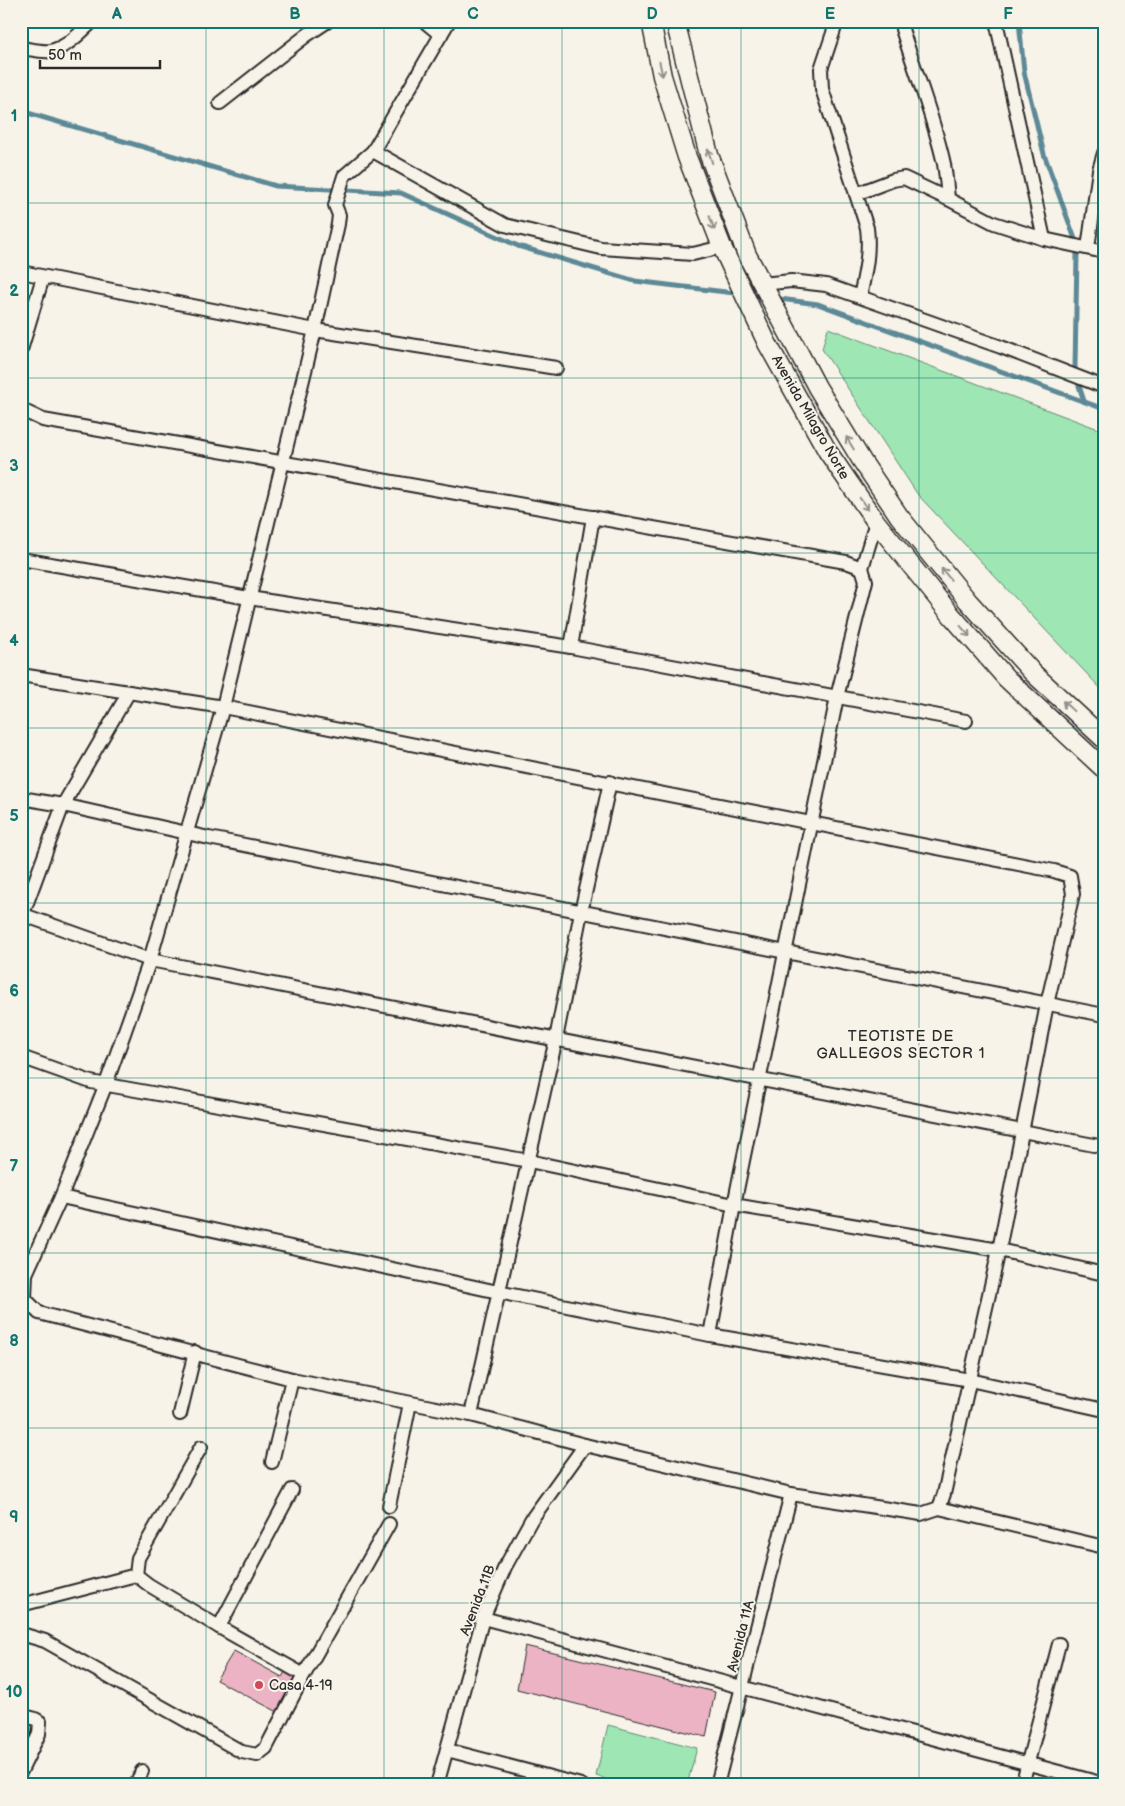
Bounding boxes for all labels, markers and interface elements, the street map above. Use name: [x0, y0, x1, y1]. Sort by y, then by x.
text: A: [111, 5, 122, 24]
text: B: [289, 5, 301, 24]
text: C: [467, 5, 479, 24]
text: D: [646, 5, 658, 24]
text: E: [825, 5, 835, 24]
text: F: [1003, 5, 1013, 24]
scale bar: [40, 38, 160, 70]
text: 50 m: [48, 46, 82, 65]
one-way arrow: [657, 61, 666, 77]
text: 1: [11, 107, 17, 126]
one-way arrow: [704, 149, 714, 165]
one-way arrow: [708, 215, 717, 230]
text: 2: [9, 282, 19, 301]
street label: Avenida Milagro Norte: [768, 352, 853, 482]
one-way arrow: [845, 436, 855, 450]
text: 3: [9, 457, 19, 476]
one-way arrow: [859, 497, 869, 511]
one-way arrow: [941, 567, 952, 580]
one-way arrow: [959, 624, 970, 637]
text: 4: [9, 632, 19, 651]
one-way arrow: [1062, 700, 1075, 712]
text: 5: [9, 807, 19, 826]
text: 6: [9, 982, 19, 1001]
district label: TEOTISTE DE GALLEGOS SECTOR 1: [817, 1027, 986, 1063]
text: 7: [10, 1157, 19, 1176]
text: 8: [9, 1332, 19, 1351]
text: 9: [9, 1508, 19, 1527]
street label: Avenida 11B: [456, 1562, 499, 1638]
street label: Avenida 11A: [723, 1598, 758, 1674]
place label: Casa 4-19: [269, 1677, 333, 1694]
marker: Casa 4-19: [253, 1679, 265, 1691]
text: 10: [6, 1683, 22, 1702]

